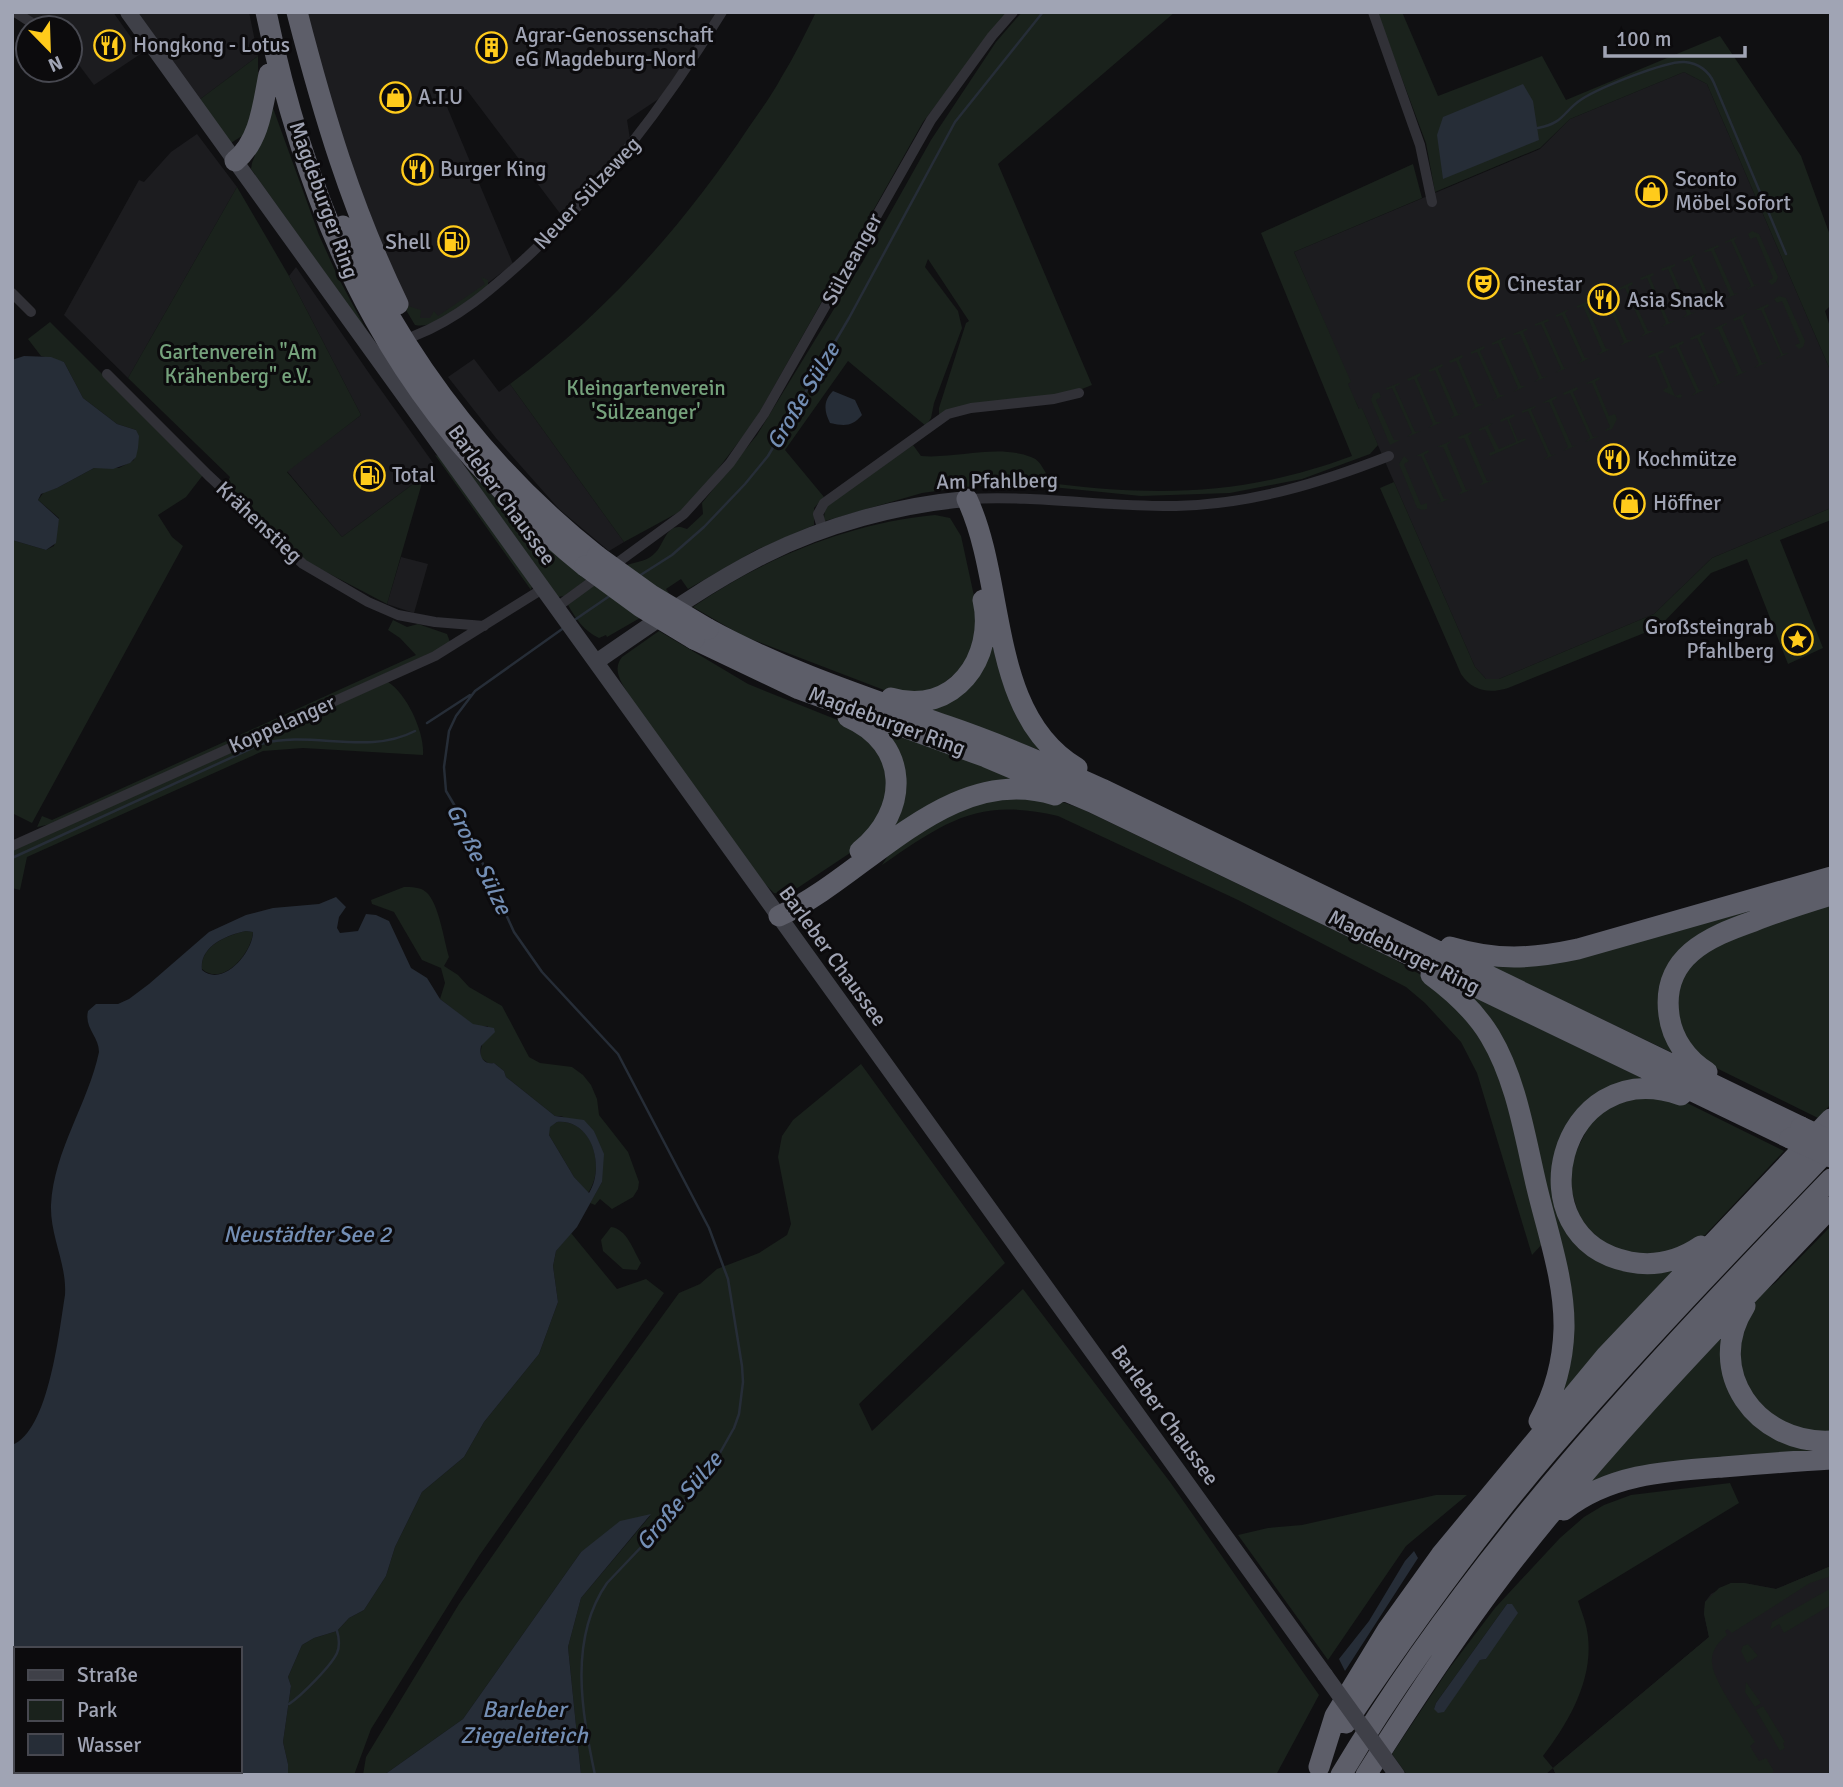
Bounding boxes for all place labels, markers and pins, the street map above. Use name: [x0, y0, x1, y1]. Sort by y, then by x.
place label: Agrar-Genossenschaft eG Magdeburg-Nord: [515, 22, 714, 72]
restaurant icon: Hongkong - Lotus: [93, 28, 127, 62]
building icon: Agrar-Genossenschaft eG Magdeburg-Nord: [475, 30, 509, 64]
place label: Hongkong - Lotus: [133, 32, 290, 58]
shop icon: A.T.U: [378, 80, 412, 114]
place label: A.T.U: [418, 84, 463, 110]
restaurant icon: Burger King: [400, 152, 434, 186]
place label: Burger King: [440, 156, 546, 182]
place label: Sconto Möbel Sofort: [1675, 166, 1791, 216]
shop icon: Sconto Möbel Sofort: [1635, 174, 1669, 208]
fuel station icon: Shell: [437, 225, 471, 259]
place label: Shell: [385, 229, 431, 255]
theatre icon: Cinestar: [1467, 267, 1501, 301]
place label: Cinestar: [1507, 271, 1583, 297]
restaurant icon: Asia Snack: [1587, 283, 1621, 317]
place label: Asia Snack: [1627, 287, 1725, 313]
restaurant icon: Kochmütze: [1597, 442, 1631, 476]
place label: Kochmütze: [1637, 446, 1737, 472]
fuel station icon: Total: [352, 458, 386, 492]
place label: Total: [392, 462, 435, 488]
shop icon: Höffner: [1613, 486, 1647, 520]
place label: Höffner: [1653, 490, 1721, 516]
place label: Großsteingrab Pfahlberg: [1645, 614, 1774, 664]
place icon: Großsteingrab Pfahlberg: [1780, 622, 1814, 656]

